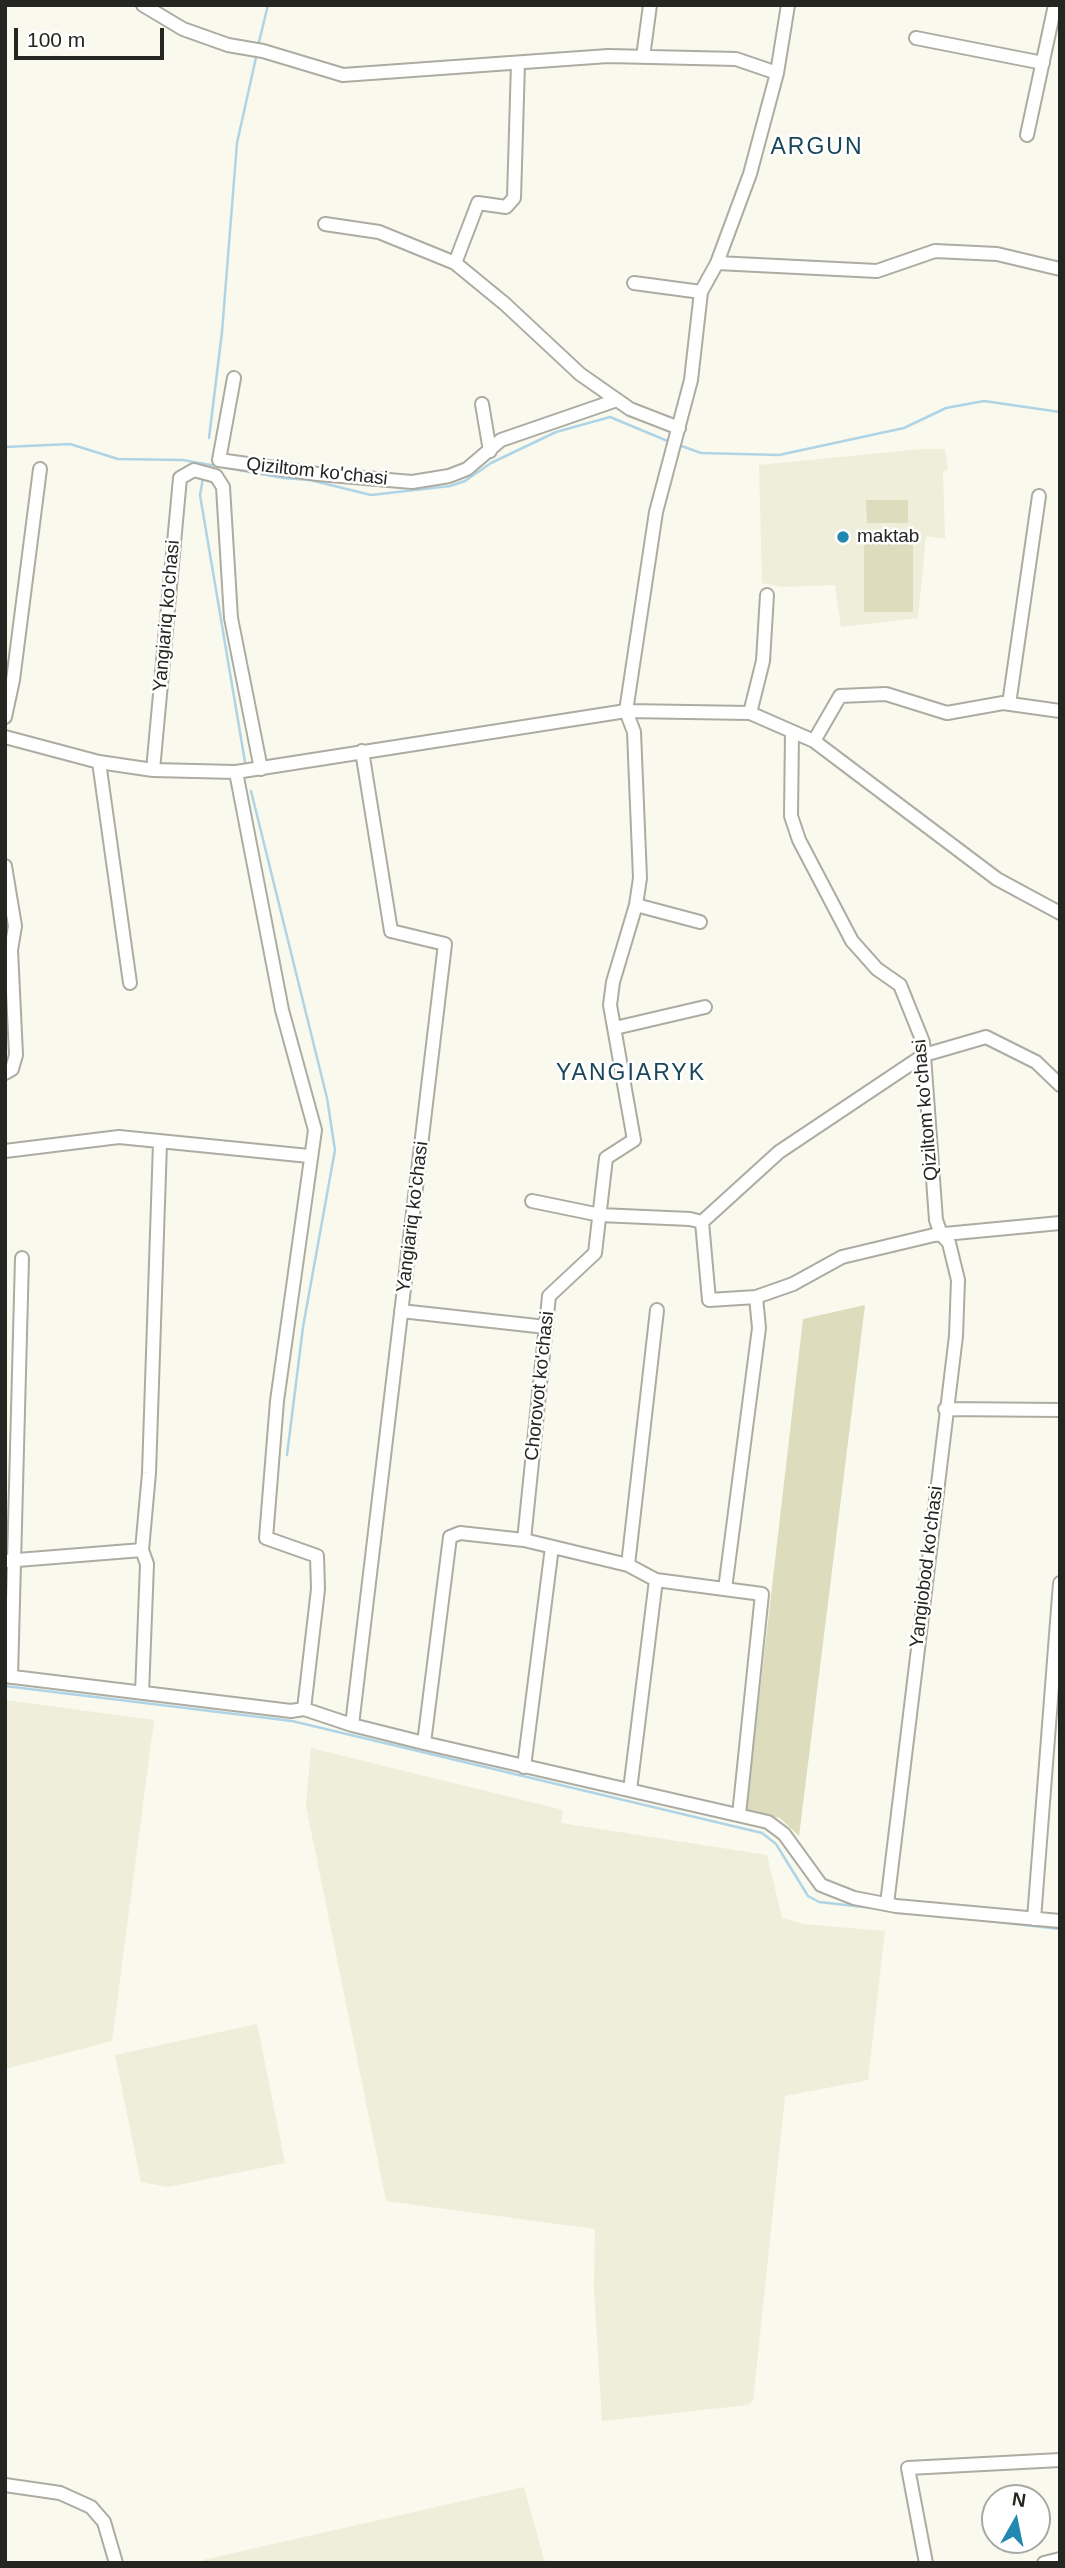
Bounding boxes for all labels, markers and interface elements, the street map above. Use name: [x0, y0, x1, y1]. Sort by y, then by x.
scale bar: [18, 14, 168, 58]
text: 100 m: [27, 28, 85, 51]
district label: ARGUN: [771, 134, 863, 162]
street label: Qiziltom ko'chasi: [245, 453, 389, 491]
place label: maktab: [857, 526, 919, 548]
marker: maktab: [835, 529, 851, 545]
street label: Yangiariq ko'chasi: [149, 539, 185, 693]
street label: Qiziltom ko'chasi: [908, 1038, 944, 1182]
district label: YANGIARYK: [557, 1060, 705, 1088]
street label: Yangiariq ko'chasi: [392, 1140, 434, 1294]
street label: Chorovot ko'chasi: [521, 1310, 559, 1462]
street label: Yangiobod ko'chasi: [906, 1485, 948, 1649]
north arrow: [981, 2484, 1051, 2554]
text: N: [1011, 2488, 1027, 2511]

